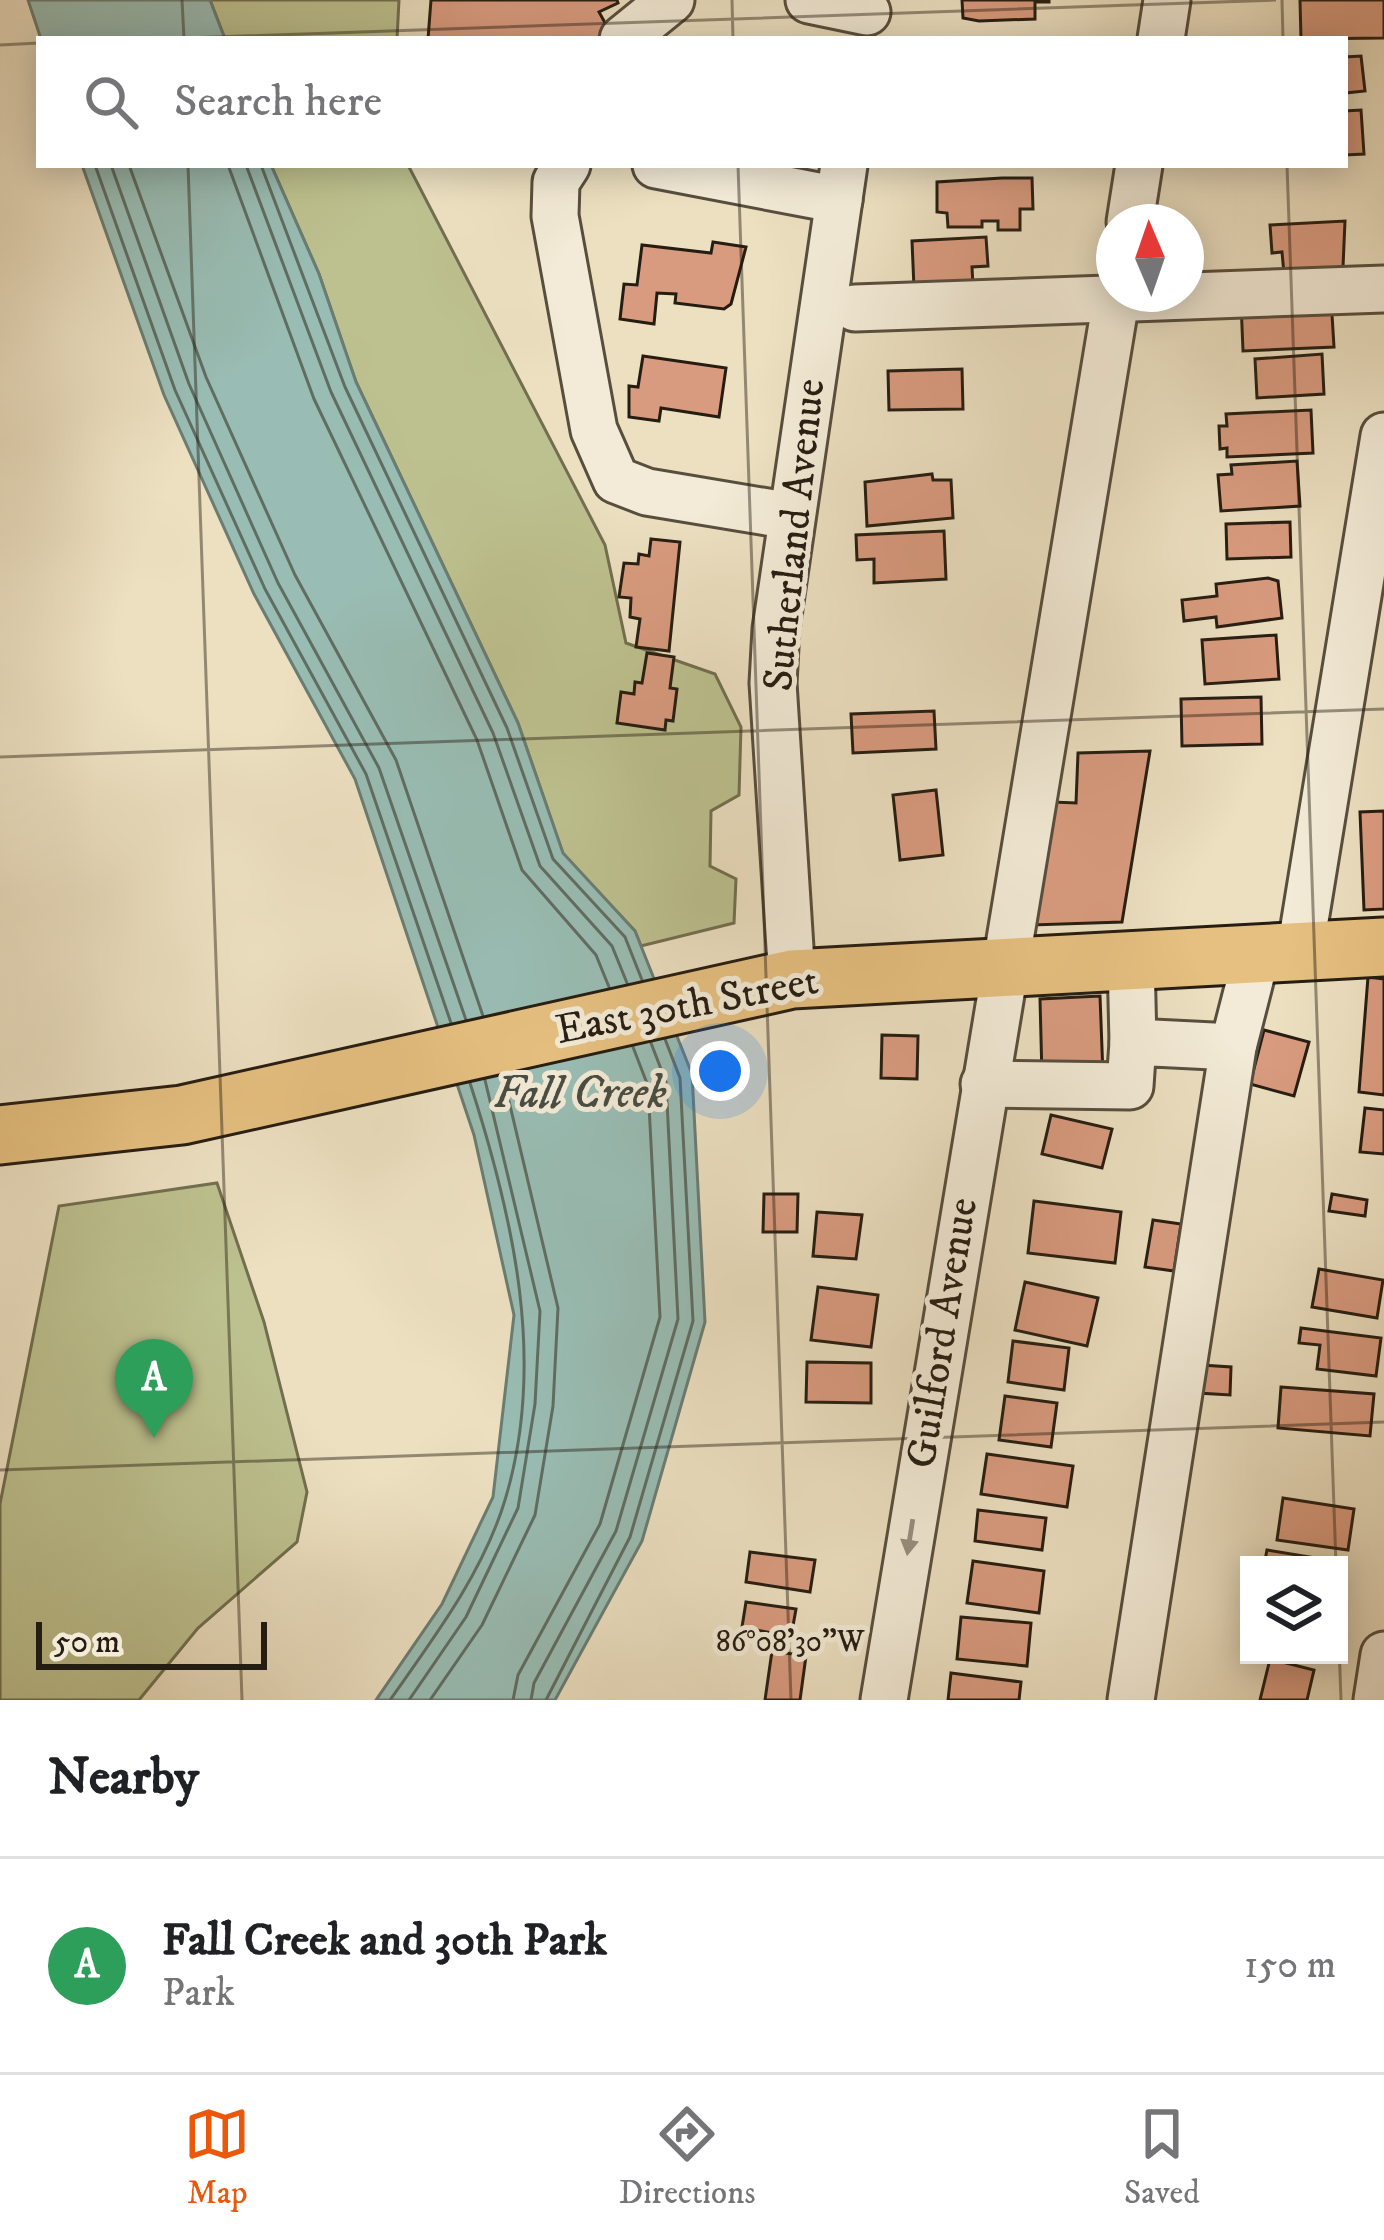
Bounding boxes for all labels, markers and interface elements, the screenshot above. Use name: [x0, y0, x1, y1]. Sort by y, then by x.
search box: [36, 36, 1348, 168]
icon: search: [78, 69, 144, 135]
text: Search here: [174, 74, 382, 130]
north arrow: [1096, 204, 1204, 312]
street label: Sutherland Avenue: [753, 376, 837, 694]
street label: East 30th Street: [551, 955, 823, 1057]
your location: [690, 1041, 750, 1101]
water label: Fall Creek: [493, 1066, 667, 1122]
street label: Guilford Avenue: [896, 1194, 990, 1472]
pin: A: [115, 1339, 193, 1438]
one-way arrow: [901, 1519, 920, 1556]
map controls: [1240, 1556, 1348, 1664]
button: layers: [1240, 1556, 1348, 1664]
scale bar: [36, 1616, 267, 1669]
text: 50 m: [54, 1622, 120, 1663]
text: 86°08'30"W: [716, 1624, 865, 1661]
text: Nearby: [48, 1746, 199, 1810]
text: Fall Creek and 30th Park: [162, 1913, 607, 1969]
text: A: [75, 1941, 99, 1990]
text: 150 m: [1244, 1941, 1336, 1990]
text: Park: [162, 1969, 235, 2018]
tab: Map: [184, 2101, 250, 2214]
tab: Directions: [619, 2101, 755, 2214]
tab: Saved: [1124, 2101, 1200, 2214]

